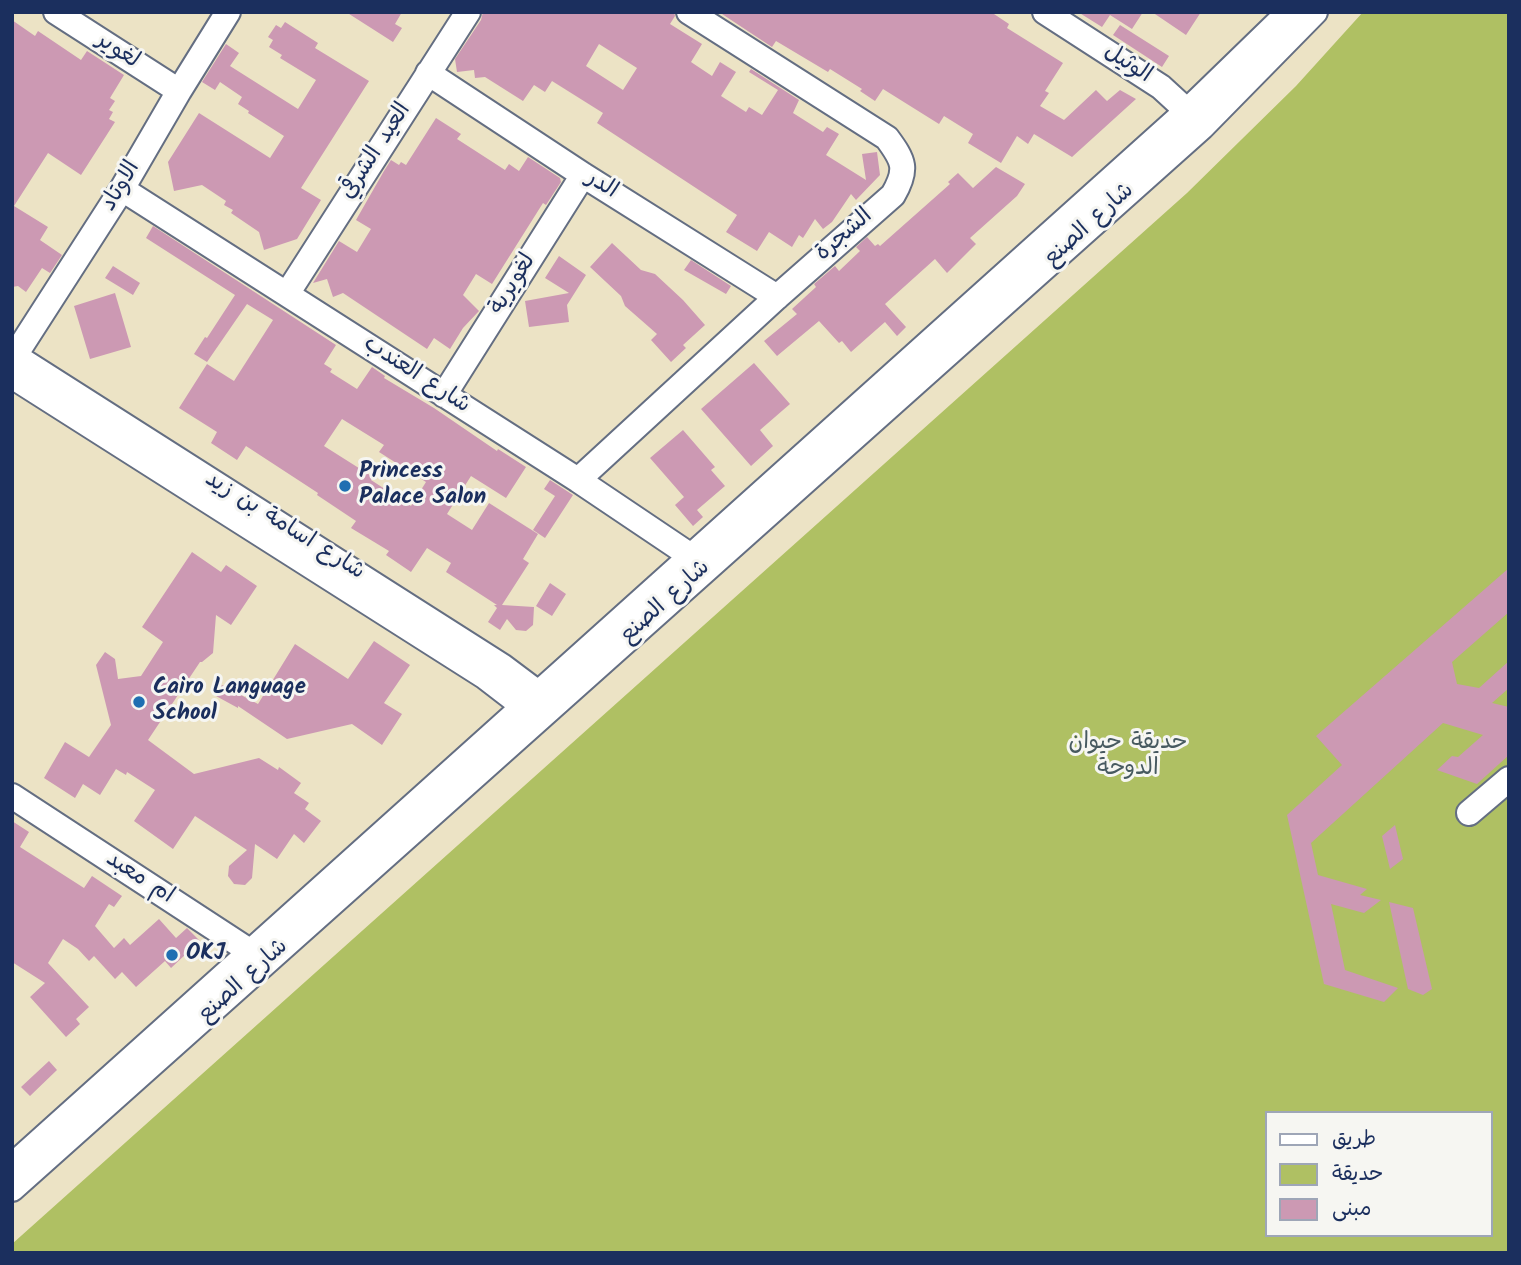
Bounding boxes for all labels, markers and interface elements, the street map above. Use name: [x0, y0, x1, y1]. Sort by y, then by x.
street label: لغوير: [90, 28, 144, 76]
street label: الوثيل: [1098, 39, 1156, 91]
street label: العيد الشرقي: [336, 99, 418, 205]
street label: الاوتاد: [96, 157, 148, 217]
street label: الدر: [580, 166, 622, 206]
street label: شارع الصنع: [1039, 178, 1141, 274]
street label: الشجرة: [811, 204, 879, 268]
street label: لغويرية: [485, 250, 543, 320]
street label: شارع العندب: [357, 331, 475, 421]
place label: Princess Palace Salon: [359, 459, 486, 513]
street label: شارع اسامة بن زيد: [199, 467, 369, 587]
marker: Princess Palace Salon: [337, 478, 353, 494]
street label: شارع الصنع: [615, 555, 717, 651]
place label: Cairo Language School: [153, 675, 306, 729]
marker: Cairo Language School: [131, 694, 147, 710]
park label: حديقة حيوان الدوحة: [1068, 730, 1188, 784]
street label: ام معبد: [100, 847, 178, 911]
street label: شارع الصنع: [193, 934, 295, 1030]
place label: OKJ: [186, 941, 225, 969]
marker: OKJ: [164, 947, 180, 963]
legend: [1266, 1111, 1493, 1237]
text: طريق: [1332, 1123, 1376, 1156]
text: حديقة: [1332, 1158, 1383, 1191]
text: مبنى: [1332, 1193, 1371, 1226]

